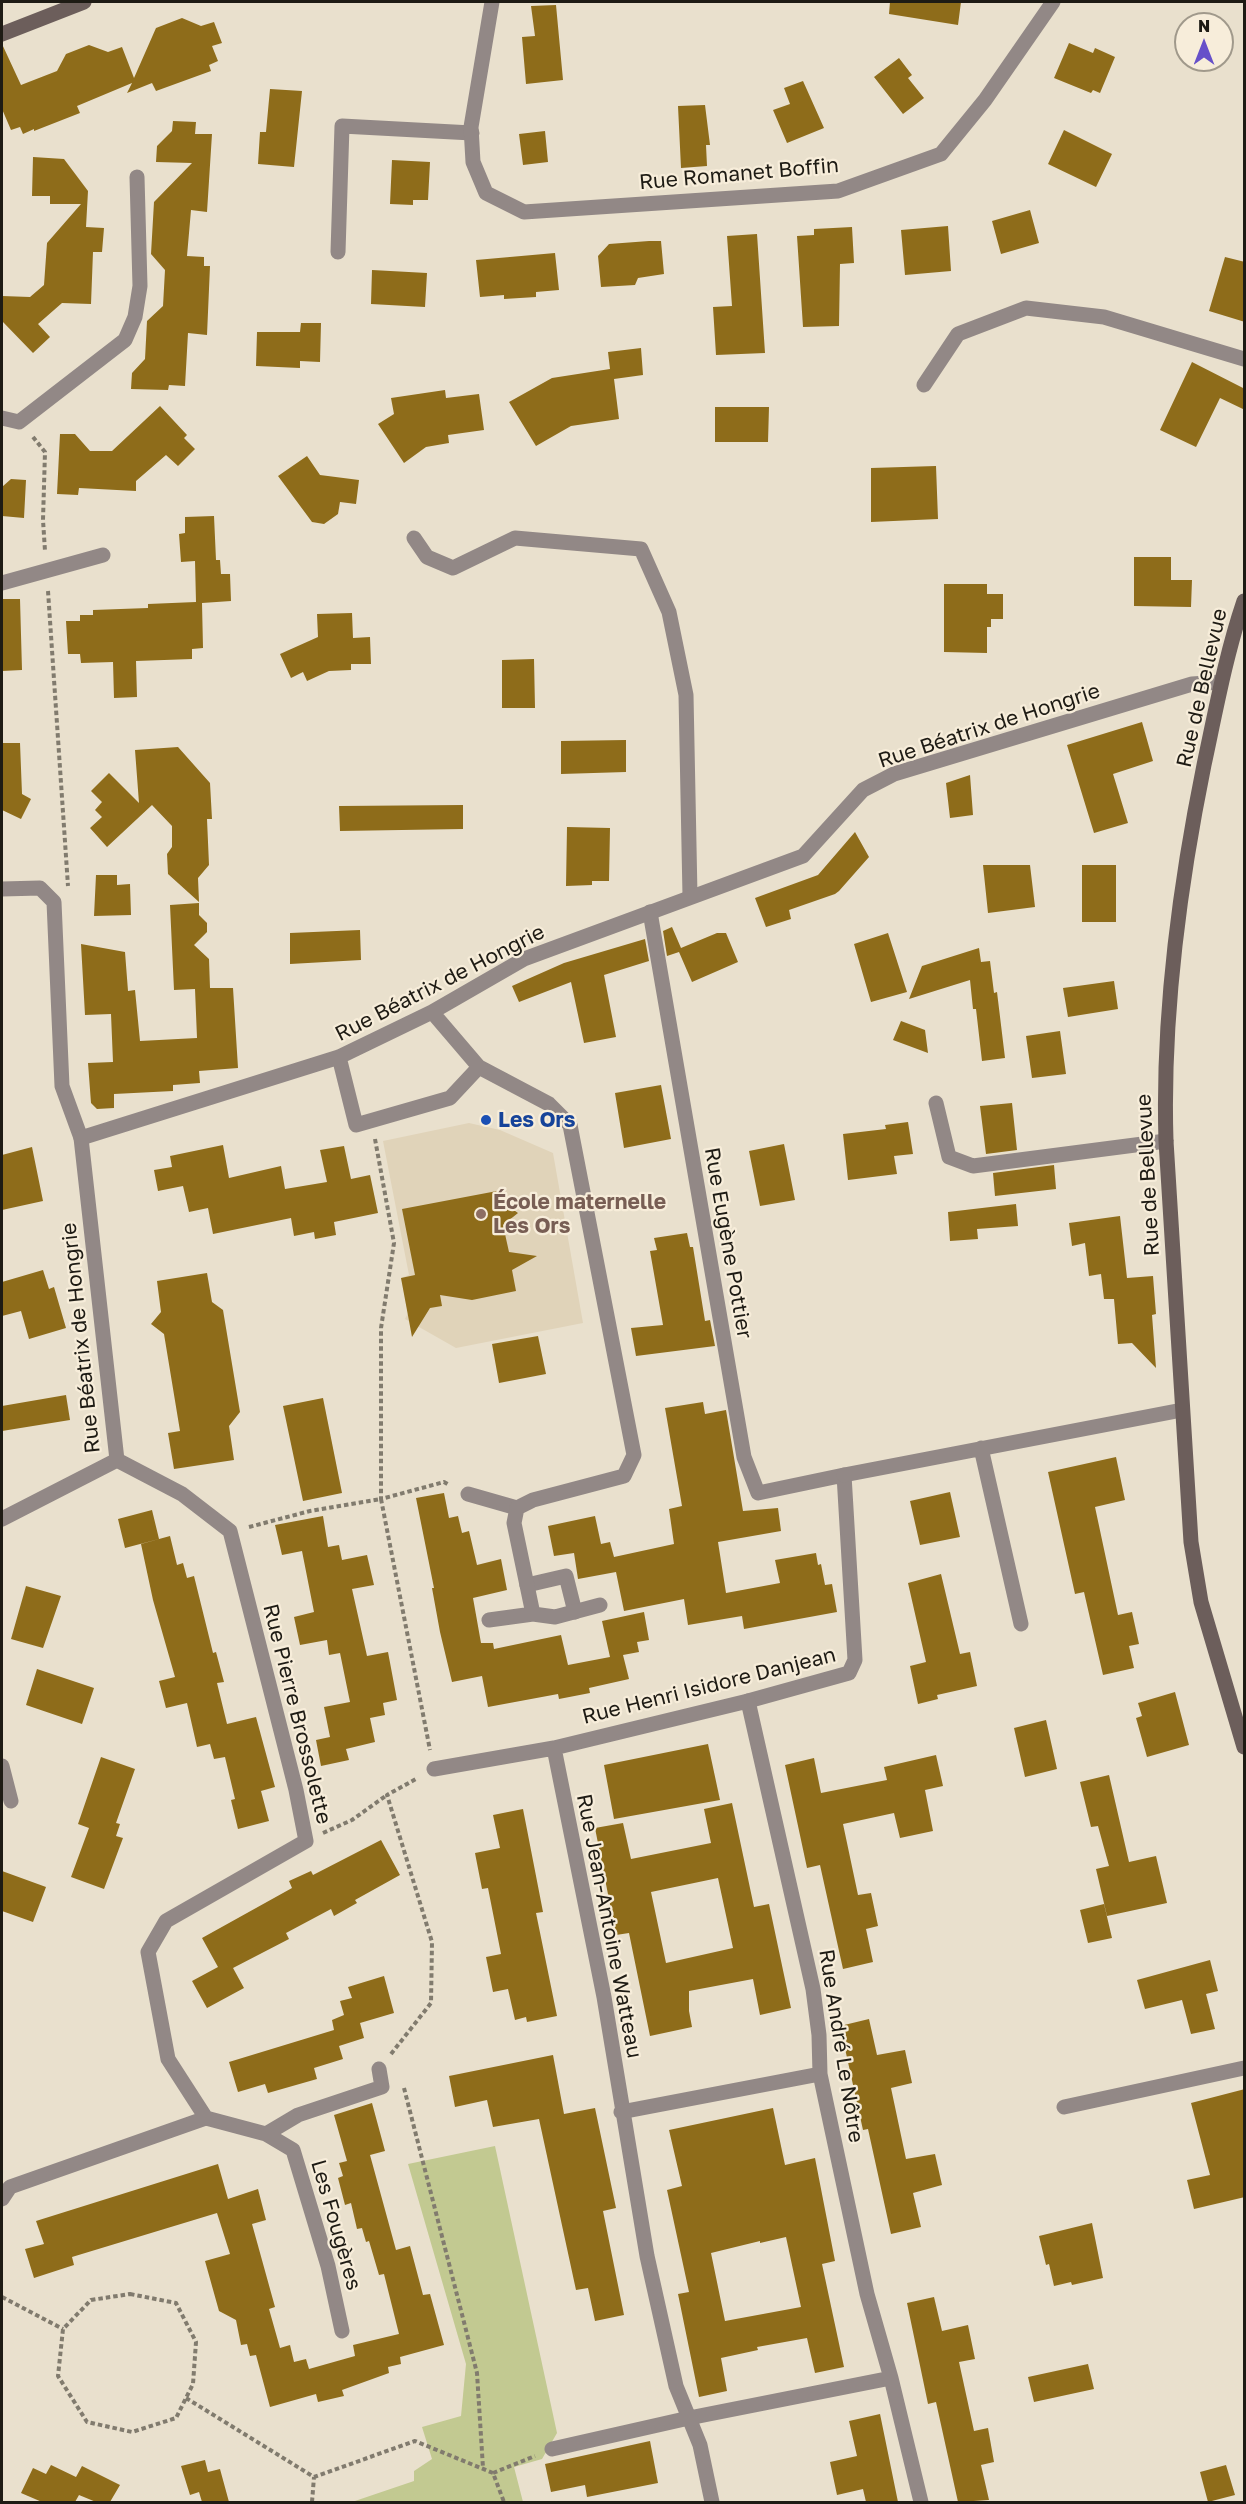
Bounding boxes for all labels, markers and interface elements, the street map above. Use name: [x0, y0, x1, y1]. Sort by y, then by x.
north arrow: [1174, 12, 1234, 72]
text: N: [1198, 16, 1210, 36]
street label: Rue Romanet Boffin: [638, 153, 840, 195]
street label: Rue de Bellevue: [1171, 606, 1233, 770]
street label: Rue Béatrix de Hongrie: [875, 678, 1103, 774]
street label: Rue Béatrix de Hongrie: [331, 919, 549, 1047]
street label: Rue de Bellevue: [1131, 1093, 1165, 1257]
place label: Les Ors: [498, 1107, 575, 1133]
marker: Les Ors: [479, 1113, 493, 1127]
street label: Rue Eugène Pottier: [699, 1145, 757, 1341]
place label: École maternelle Les Ors: [493, 1189, 666, 1239]
marker: École maternelle Les Ors: [474, 1207, 488, 1221]
street label: Rue Béatrix de Hongrie: [56, 1221, 106, 1455]
street label: Rue Pierre Brossolette: [257, 1601, 337, 1827]
street label: Rue Henri Isidore Danjean: [580, 1642, 838, 1730]
street label: Rue Jean-Antoine Watteau: [571, 1792, 647, 2060]
street label: Rue André Le Nôtre: [813, 1947, 869, 2145]
street label: Les Fougères: [305, 2157, 367, 2293]

